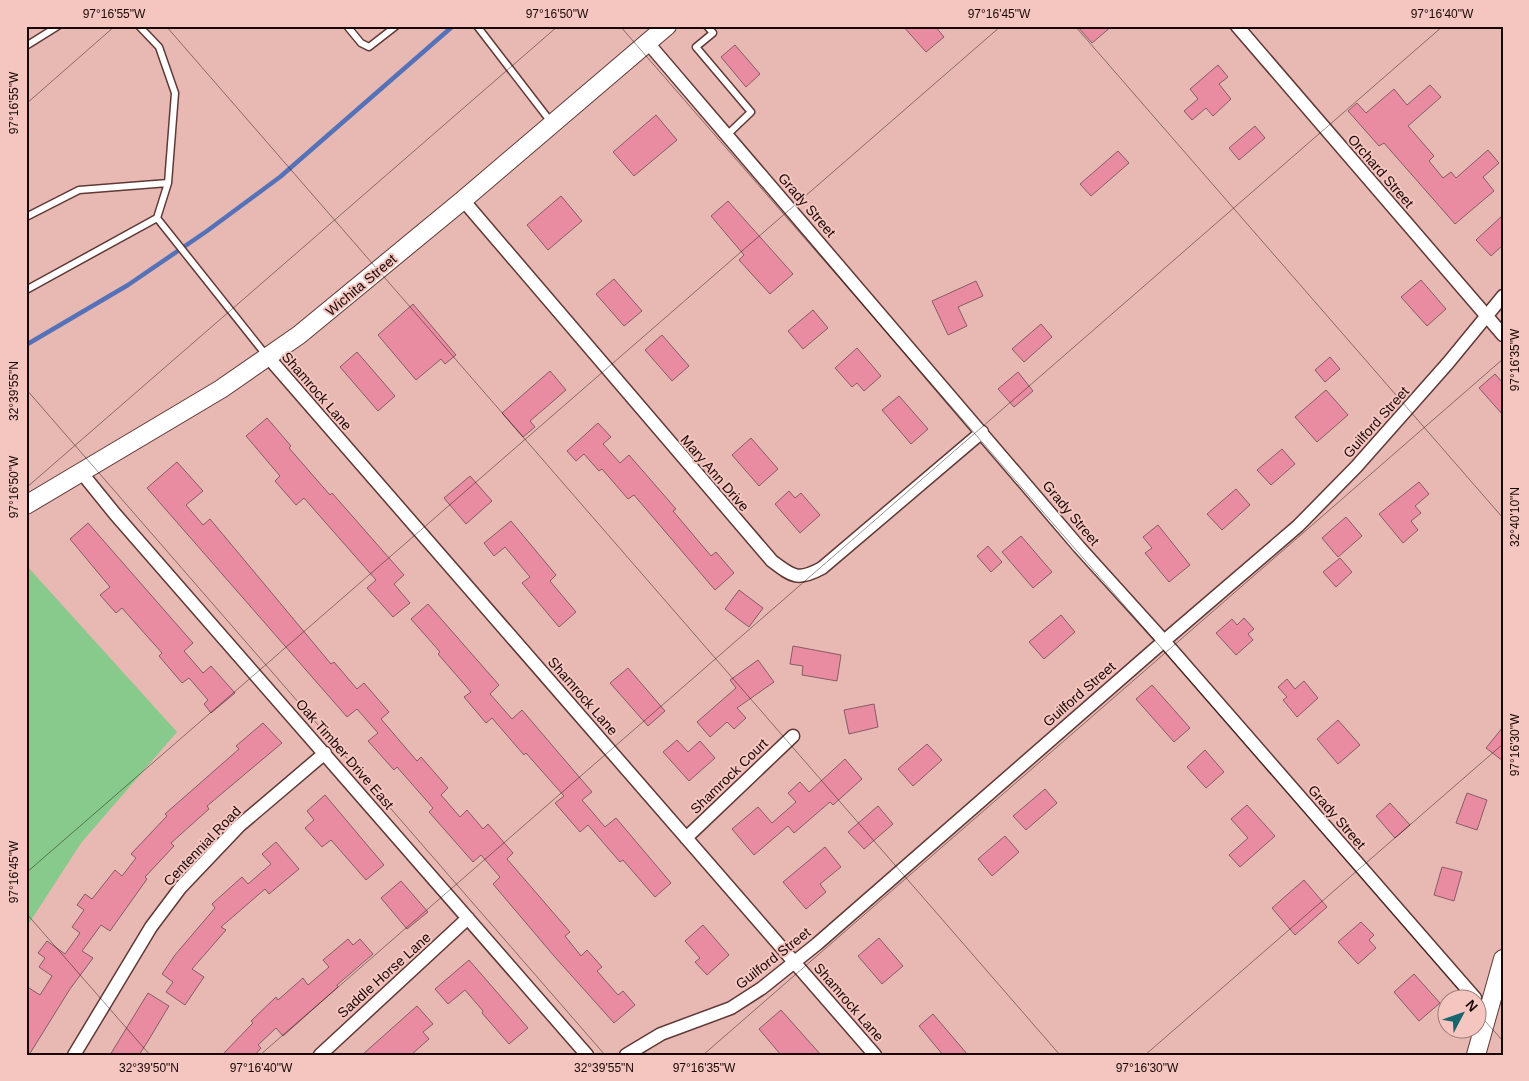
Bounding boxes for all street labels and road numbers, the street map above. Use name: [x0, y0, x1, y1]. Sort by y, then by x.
street label: Orchard Street: [1345, 131, 1417, 211]
street label: Grady Street: [775, 170, 839, 240]
street label: Wichita Street: [322, 251, 400, 319]
street label: Shamrock Lane: [279, 349, 355, 433]
street label: Guilford Street: [1340, 383, 1412, 461]
street label: Mary Ann Drive: [678, 432, 753, 515]
street label: Grady Street: [1039, 477, 1103, 549]
street label: Shamrock Lane: [545, 654, 621, 738]
street label: Guilford Street: [1040, 658, 1118, 730]
street label: Oak Timber Drive East: [293, 696, 397, 812]
street label: Shamrock Court: [687, 735, 771, 817]
street label: Grady Street: [1305, 782, 1369, 852]
street label: Centennial Road: [160, 803, 244, 889]
street label: Guilford Street: [733, 924, 814, 992]
street label: Saddle Horse Lane: [334, 929, 434, 1021]
street label: Shamrock Lane: [811, 960, 887, 1044]

